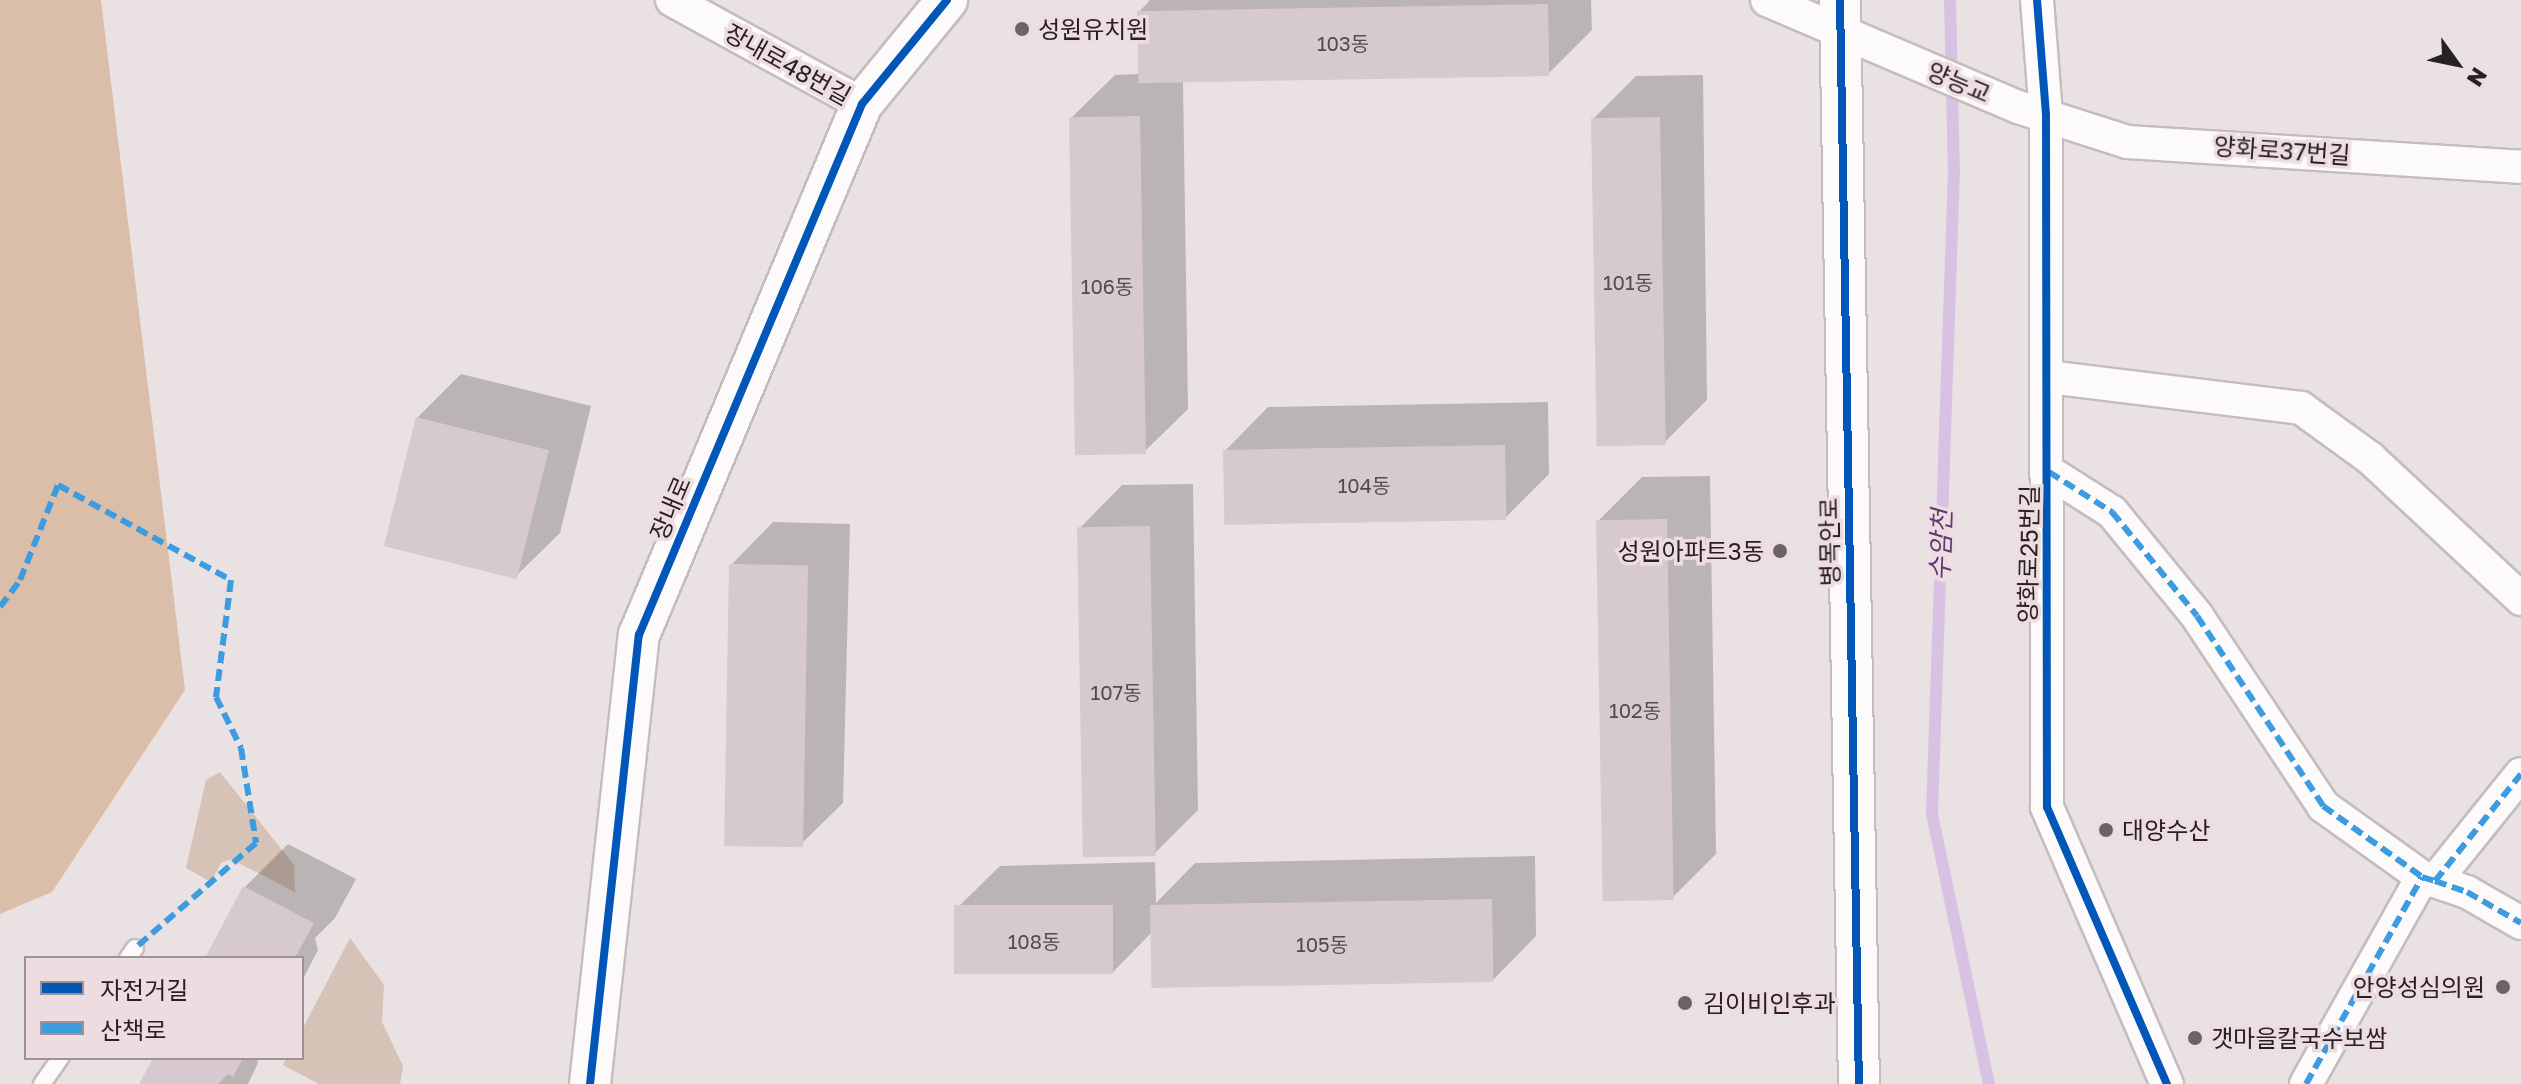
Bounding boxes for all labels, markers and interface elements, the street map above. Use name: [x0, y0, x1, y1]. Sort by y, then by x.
place label: 성원유치원: [1038, 15, 1148, 43]
street label: 장내로48번길: [720, 18, 856, 110]
marker: 성원유치원: [1013, 20, 1031, 38]
north arrow: [2417, 24, 2497, 104]
house number: 103동: [1317, 31, 1369, 55]
street label: 양능교: [1923, 56, 1995, 108]
text: N: [2462, 63, 2493, 92]
street label: 양화로37번길: [2213, 131, 2351, 169]
house number: 101동: [1603, 270, 1653, 294]
house number: 106동: [1081, 274, 1133, 298]
street label: 장내로: [644, 472, 696, 544]
house number: 104동: [1338, 473, 1390, 497]
street label: 양화로25번길: [2012, 485, 2044, 623]
street label: 병목안로: [1814, 498, 1844, 586]
water label: 수암천: [1924, 509, 1958, 581]
place label: 성원아파트3동: [1617, 537, 1764, 565]
marker: 성원아파트3동: [1771, 542, 1789, 560]
house number: 107동: [1090, 680, 1142, 704]
house number: 102동: [1609, 698, 1661, 722]
place label: 대양수산: [2122, 816, 2210, 844]
marker: 대양수산: [2097, 821, 2115, 839]
house number: 108동: [1008, 929, 1060, 953]
house number: 105동: [1296, 932, 1348, 956]
legend: [24, 956, 304, 1060]
place label: 안양성심의원: [2353, 973, 2485, 1001]
text: 자전거길: [100, 975, 188, 1004]
marker: 안양성심의원: [2492, 976, 2514, 998]
place label: 김이비인후과: [1703, 989, 1835, 1017]
marker: 김이비인후과: [1674, 992, 1696, 1014]
text: 산책로: [100, 1015, 166, 1044]
place label: 갯마을칼국수보쌈: [2211, 1024, 2388, 1052]
marker: 갯마을칼국수보쌈: [2186, 1029, 2204, 1047]

